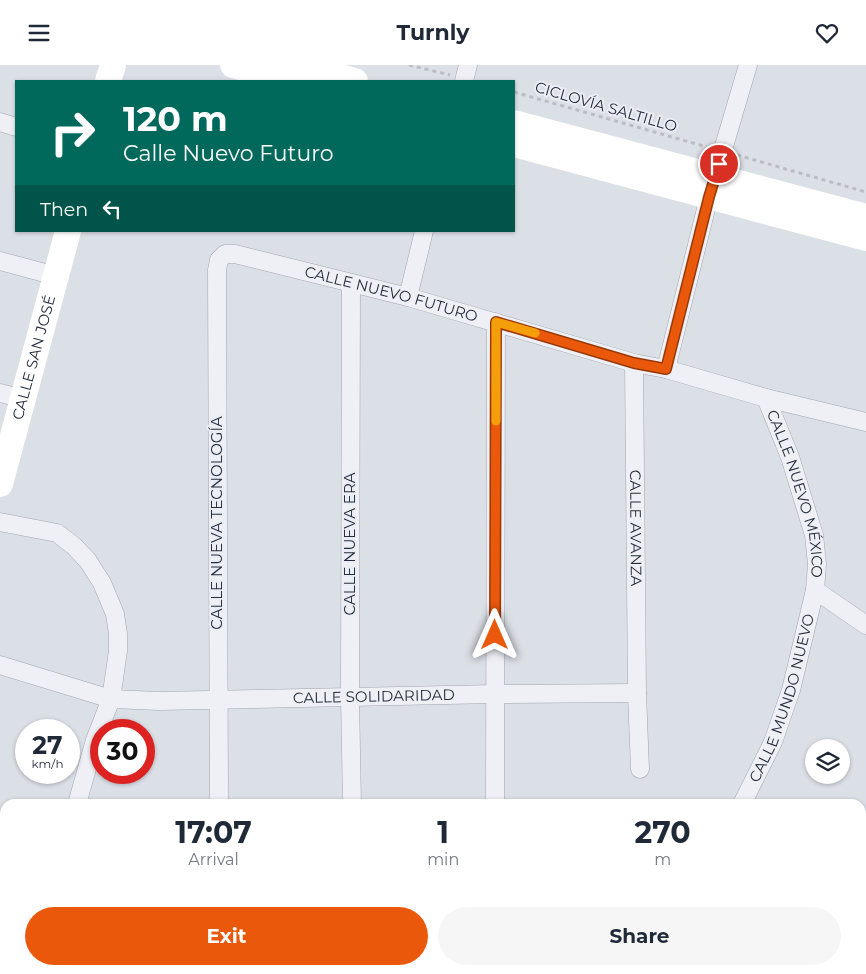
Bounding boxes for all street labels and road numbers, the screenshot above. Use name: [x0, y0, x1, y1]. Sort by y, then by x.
street label: CICLOVÍA SALTILLO: [533, 77, 679, 136]
street label: CALLE NUEVO FUTURO: [303, 262, 480, 326]
street label: CALLE SAN JOSÉ: [8, 293, 59, 422]
street label: CALLE NUEVO MÉXICO: [763, 407, 827, 579]
street label: CALLE NUEVA TECNOLOGÍA: [207, 416, 226, 630]
street label: CALLE AVANZA: [626, 470, 646, 587]
street label: CALLE NUEVA ERA: [340, 472, 359, 615]
street label: CALLE MUNDO NUEVO: [744, 612, 818, 785]
street label: CALLE SOLIDARIDAD: [293, 685, 455, 707]

